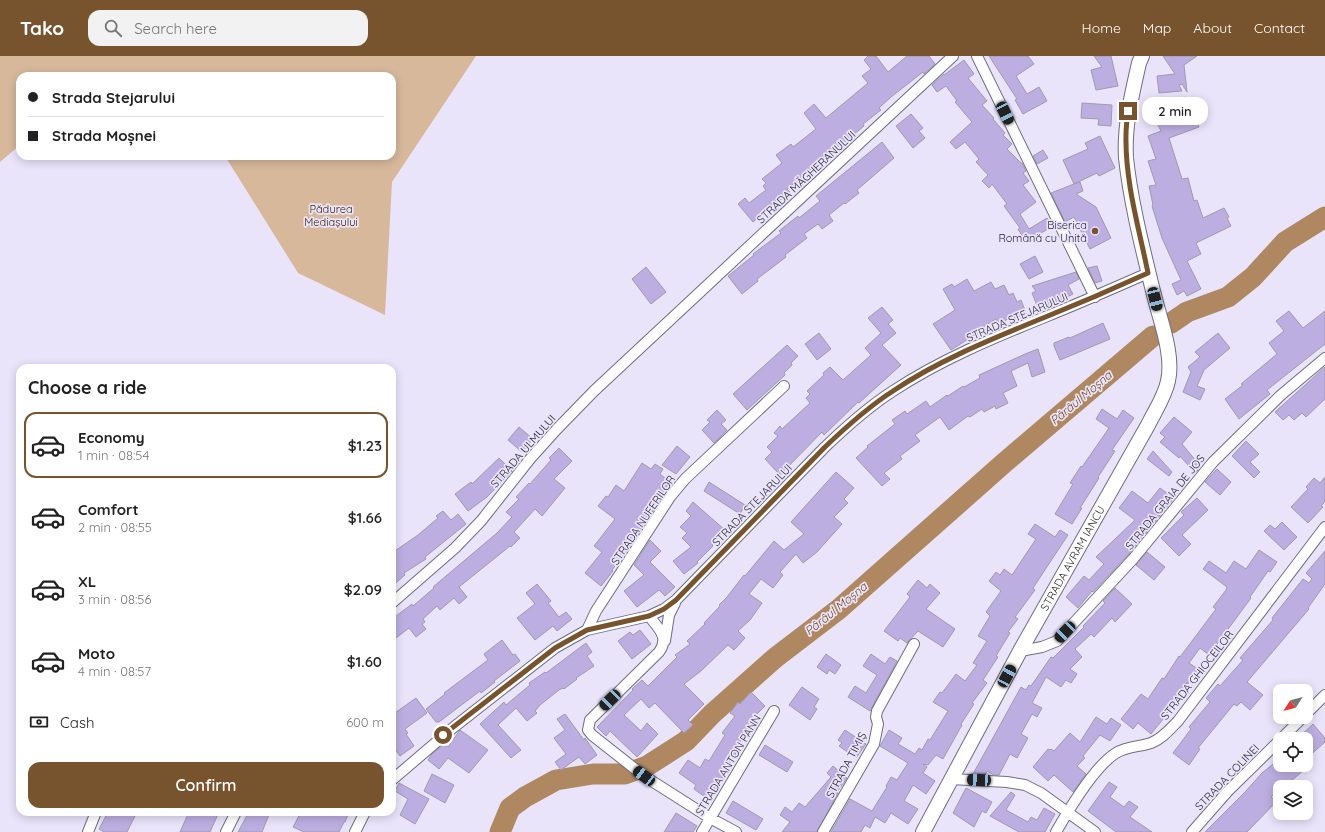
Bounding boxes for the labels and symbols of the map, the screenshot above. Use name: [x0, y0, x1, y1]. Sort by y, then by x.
callout: 2 min: [1142, 97, 1208, 125]
car: [994, 100, 1016, 126]
route end: [1119, 102, 1137, 120]
street label: STRADA MĂGHERANULUI: [754, 128, 858, 226]
park label: Pădurea Mediașului: [304, 202, 358, 229]
place label: Biserica Română cu Unită: [998, 218, 1087, 245]
marker: Biserica Română cu Unită: [1090, 226, 1100, 236]
car: [1146, 286, 1164, 312]
street label: STRADA STEJARULUI: [964, 289, 1070, 345]
water label: Pârâul Moșna: [1047, 367, 1115, 428]
street label: STRADA ULMULUI: [487, 412, 559, 490]
street label: STRADA GRAIA DE JOS: [1122, 452, 1208, 552]
street label: STRADA STEJARULUI: [709, 461, 795, 549]
street label: STRADA NUFERILOR: [608, 472, 678, 568]
street label: STRADA AVRAM IANCU: [1037, 503, 1108, 613]
water label: Pârâul Moșna: [801, 578, 870, 638]
car: [1052, 619, 1078, 645]
street label: STRADA GHIOCEILOR: [1158, 627, 1236, 723]
car: [996, 663, 1018, 689]
north arrow: [1273, 684, 1313, 724]
car: [597, 687, 623, 713]
street label: STRADA ANTON PANN: [692, 712, 764, 818]
route start: [434, 726, 452, 744]
street label: STRADA TIMIȘ: [823, 730, 869, 800]
street label: STRADA COLINEI: [1192, 741, 1262, 813]
car: [631, 764, 657, 788]
car: [967, 773, 991, 787]

